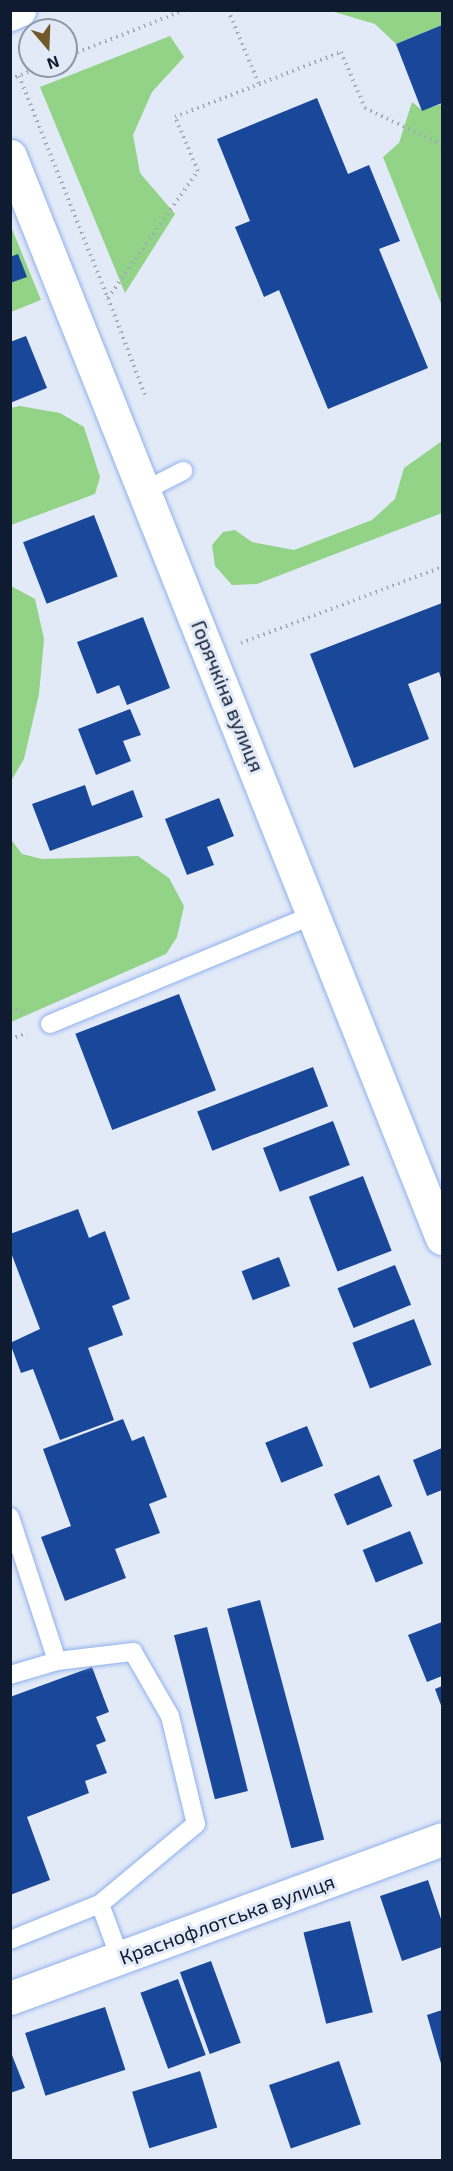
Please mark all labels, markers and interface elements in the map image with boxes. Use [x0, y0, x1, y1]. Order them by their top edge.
north arrow [18, 18, 78, 78]
text: N [45, 53, 62, 74]
street label: Горячкіна вулиця [187, 617, 269, 775]
street label: Краснофлотська вулиця [116, 1869, 338, 1969]

